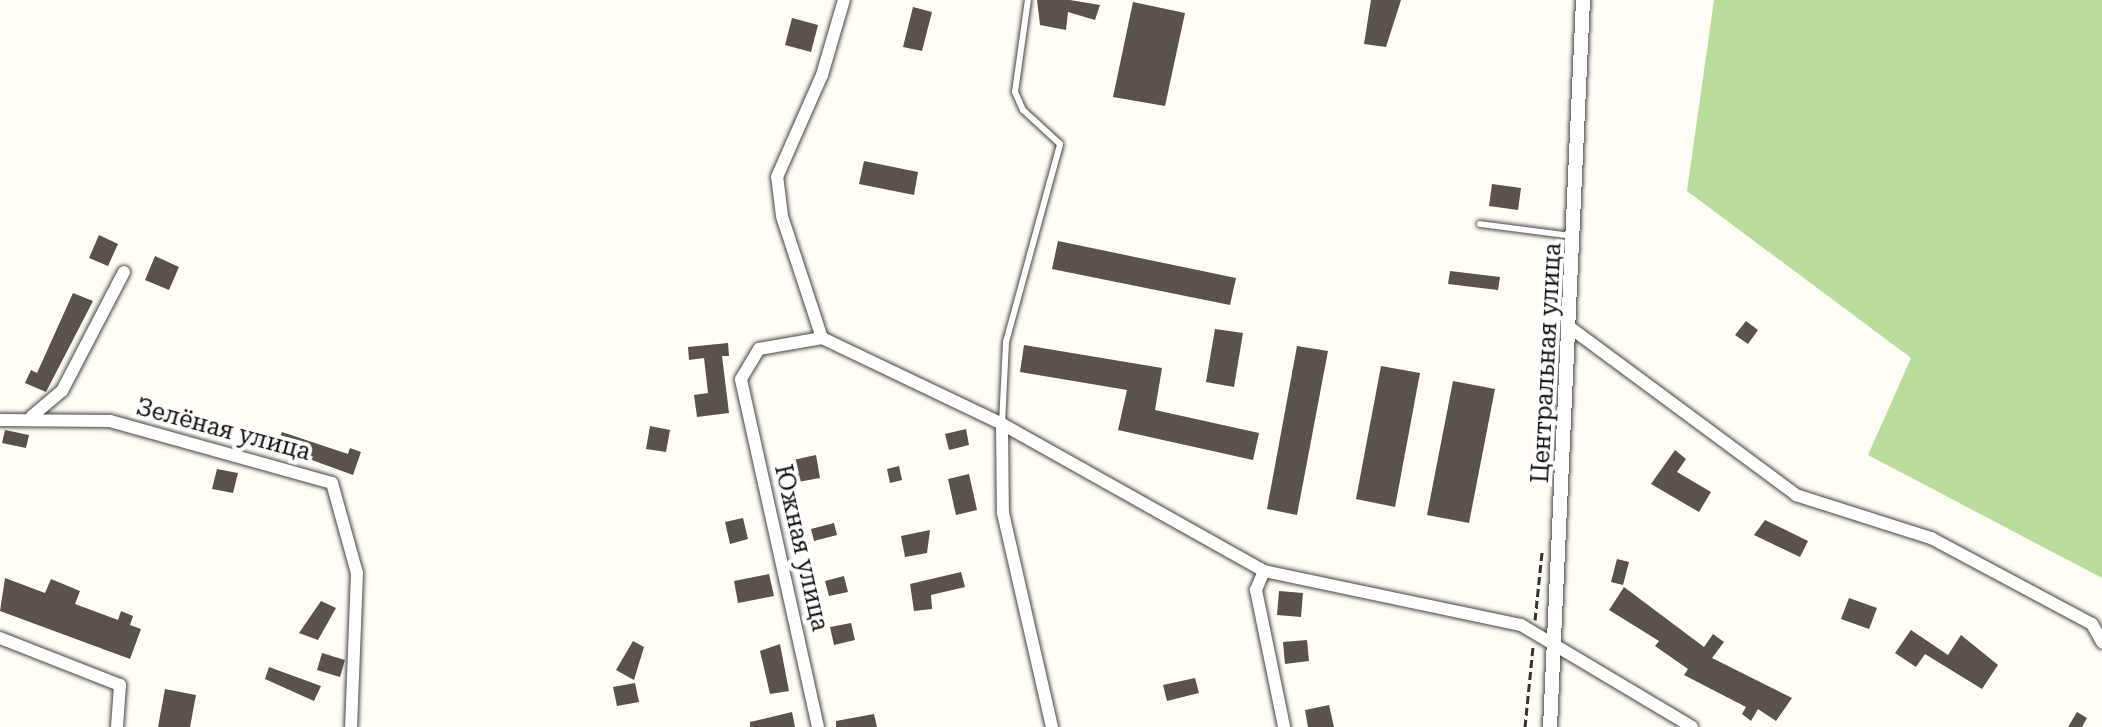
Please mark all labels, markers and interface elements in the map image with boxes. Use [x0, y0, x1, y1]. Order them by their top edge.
street label: Центральная улица [1526, 242, 1568, 484]
street label: Зелёная улица [133, 393, 313, 467]
street label: Южная улица [768, 462, 834, 634]

